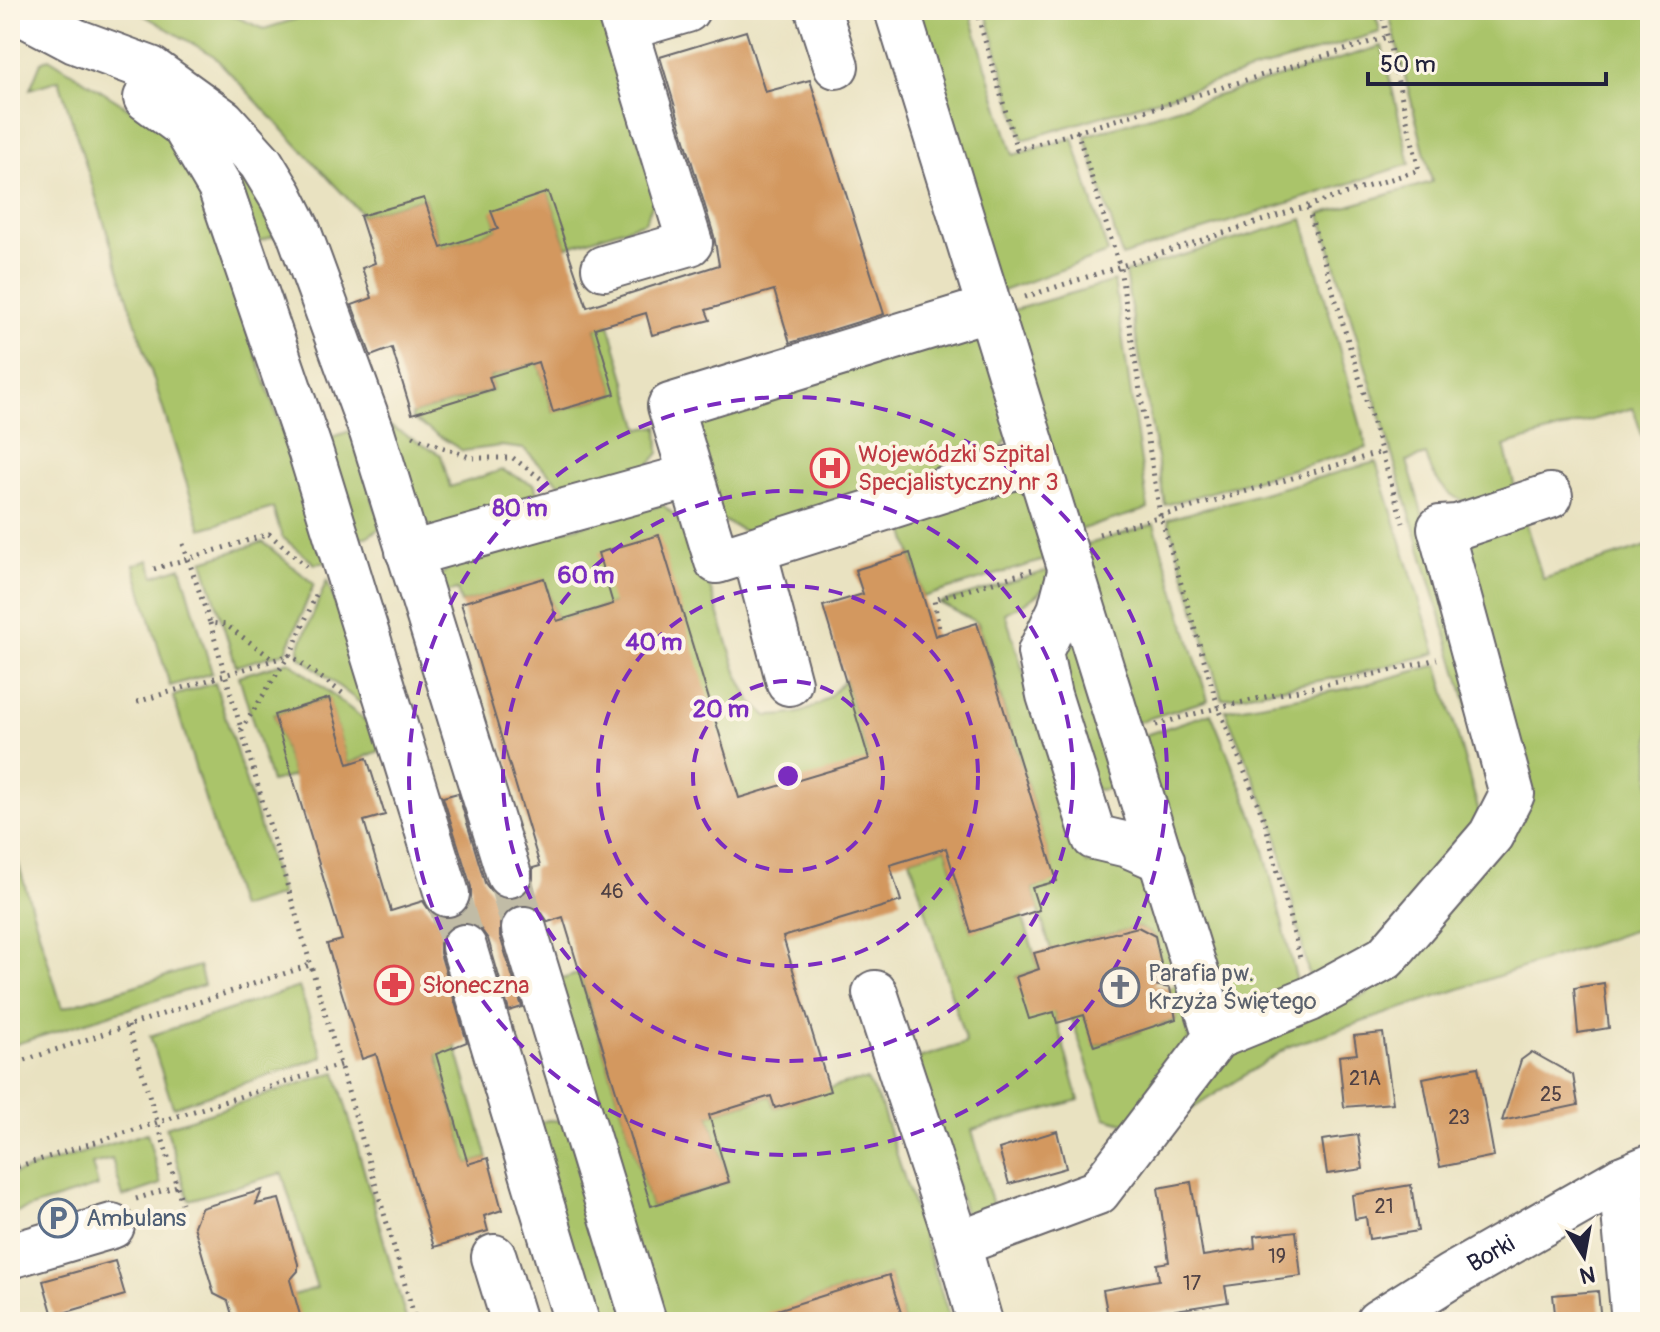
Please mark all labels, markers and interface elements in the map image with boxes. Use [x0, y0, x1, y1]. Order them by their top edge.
scale bar [1368, 36, 1606, 86]
text: 50 m [1380, 50, 1436, 79]
place label: Wojewódzki Szpital Specjalistyczny nr 3 [858, 440, 1059, 497]
hospital icon: Wojewódzki Szpital Specjalistyczny nr 3 [809, 447, 851, 489]
text: 80 m [492, 494, 548, 523]
text: 60 m [558, 561, 614, 590]
text: 40 m [626, 628, 682, 657]
text: 20 m [693, 695, 749, 724]
centre of rings [774, 762, 802, 790]
house number: 46 [600, 879, 624, 904]
place label: Parafia pw. Krzyża Świętego [1148, 959, 1317, 1016]
pharmacy icon: Słoneczna [373, 964, 415, 1006]
church icon: Parafia pw. Krzyża Świętego [1099, 966, 1141, 1008]
place label: Słoneczna [422, 971, 529, 1000]
house number: 21A [1349, 1066, 1381, 1091]
house number: 25 [1540, 1082, 1562, 1107]
house number: 23 [1448, 1105, 1470, 1130]
house number: 21 [1375, 1194, 1394, 1219]
parking icon: Ambulans [37, 1197, 79, 1239]
place label: Ambulans [86, 1204, 187, 1233]
north arrow [1544, 1216, 1624, 1296]
street label: Borki [1462, 1229, 1520, 1279]
house number: 19 [1268, 1244, 1286, 1269]
text: N [1578, 1259, 1598, 1290]
house number: 17 [1183, 1271, 1202, 1296]

